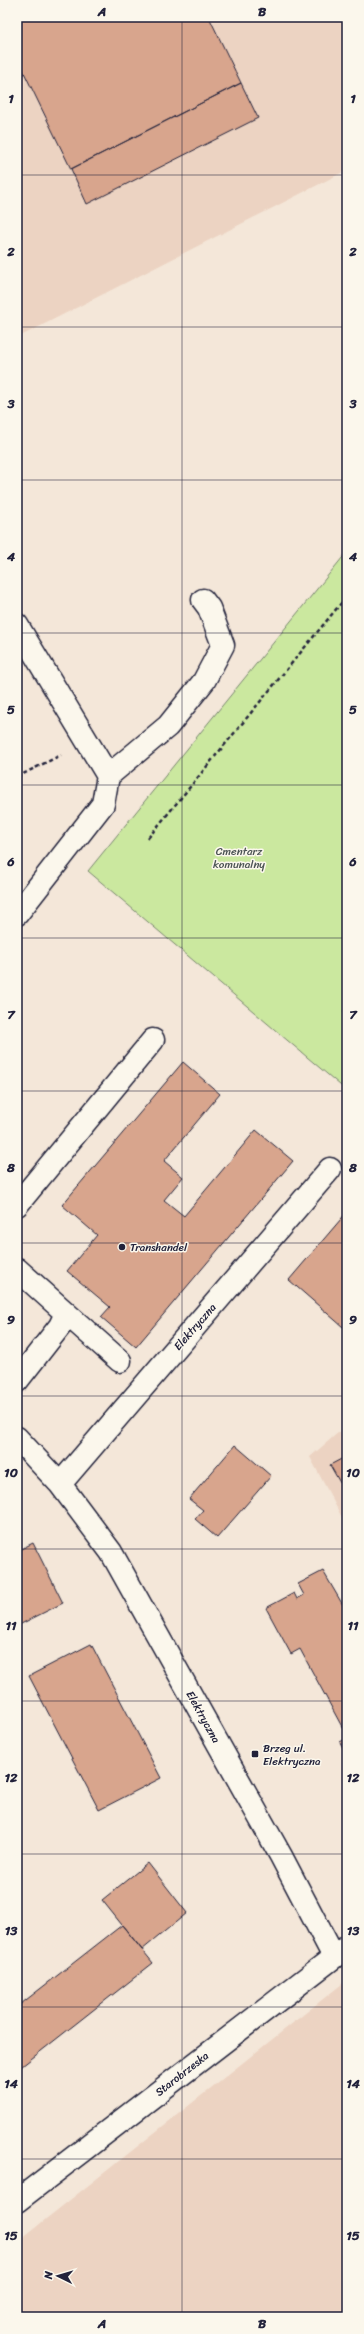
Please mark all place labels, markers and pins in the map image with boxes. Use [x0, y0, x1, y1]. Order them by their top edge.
place label: Transhandel [130, 1238, 188, 1257]
marker: Transhandel [117, 1242, 127, 1252]
place label: Brzeg ul. Elektryczna [263, 1739, 321, 1771]
marker: Brzeg ul. Elektryczna [250, 1749, 260, 1759]

